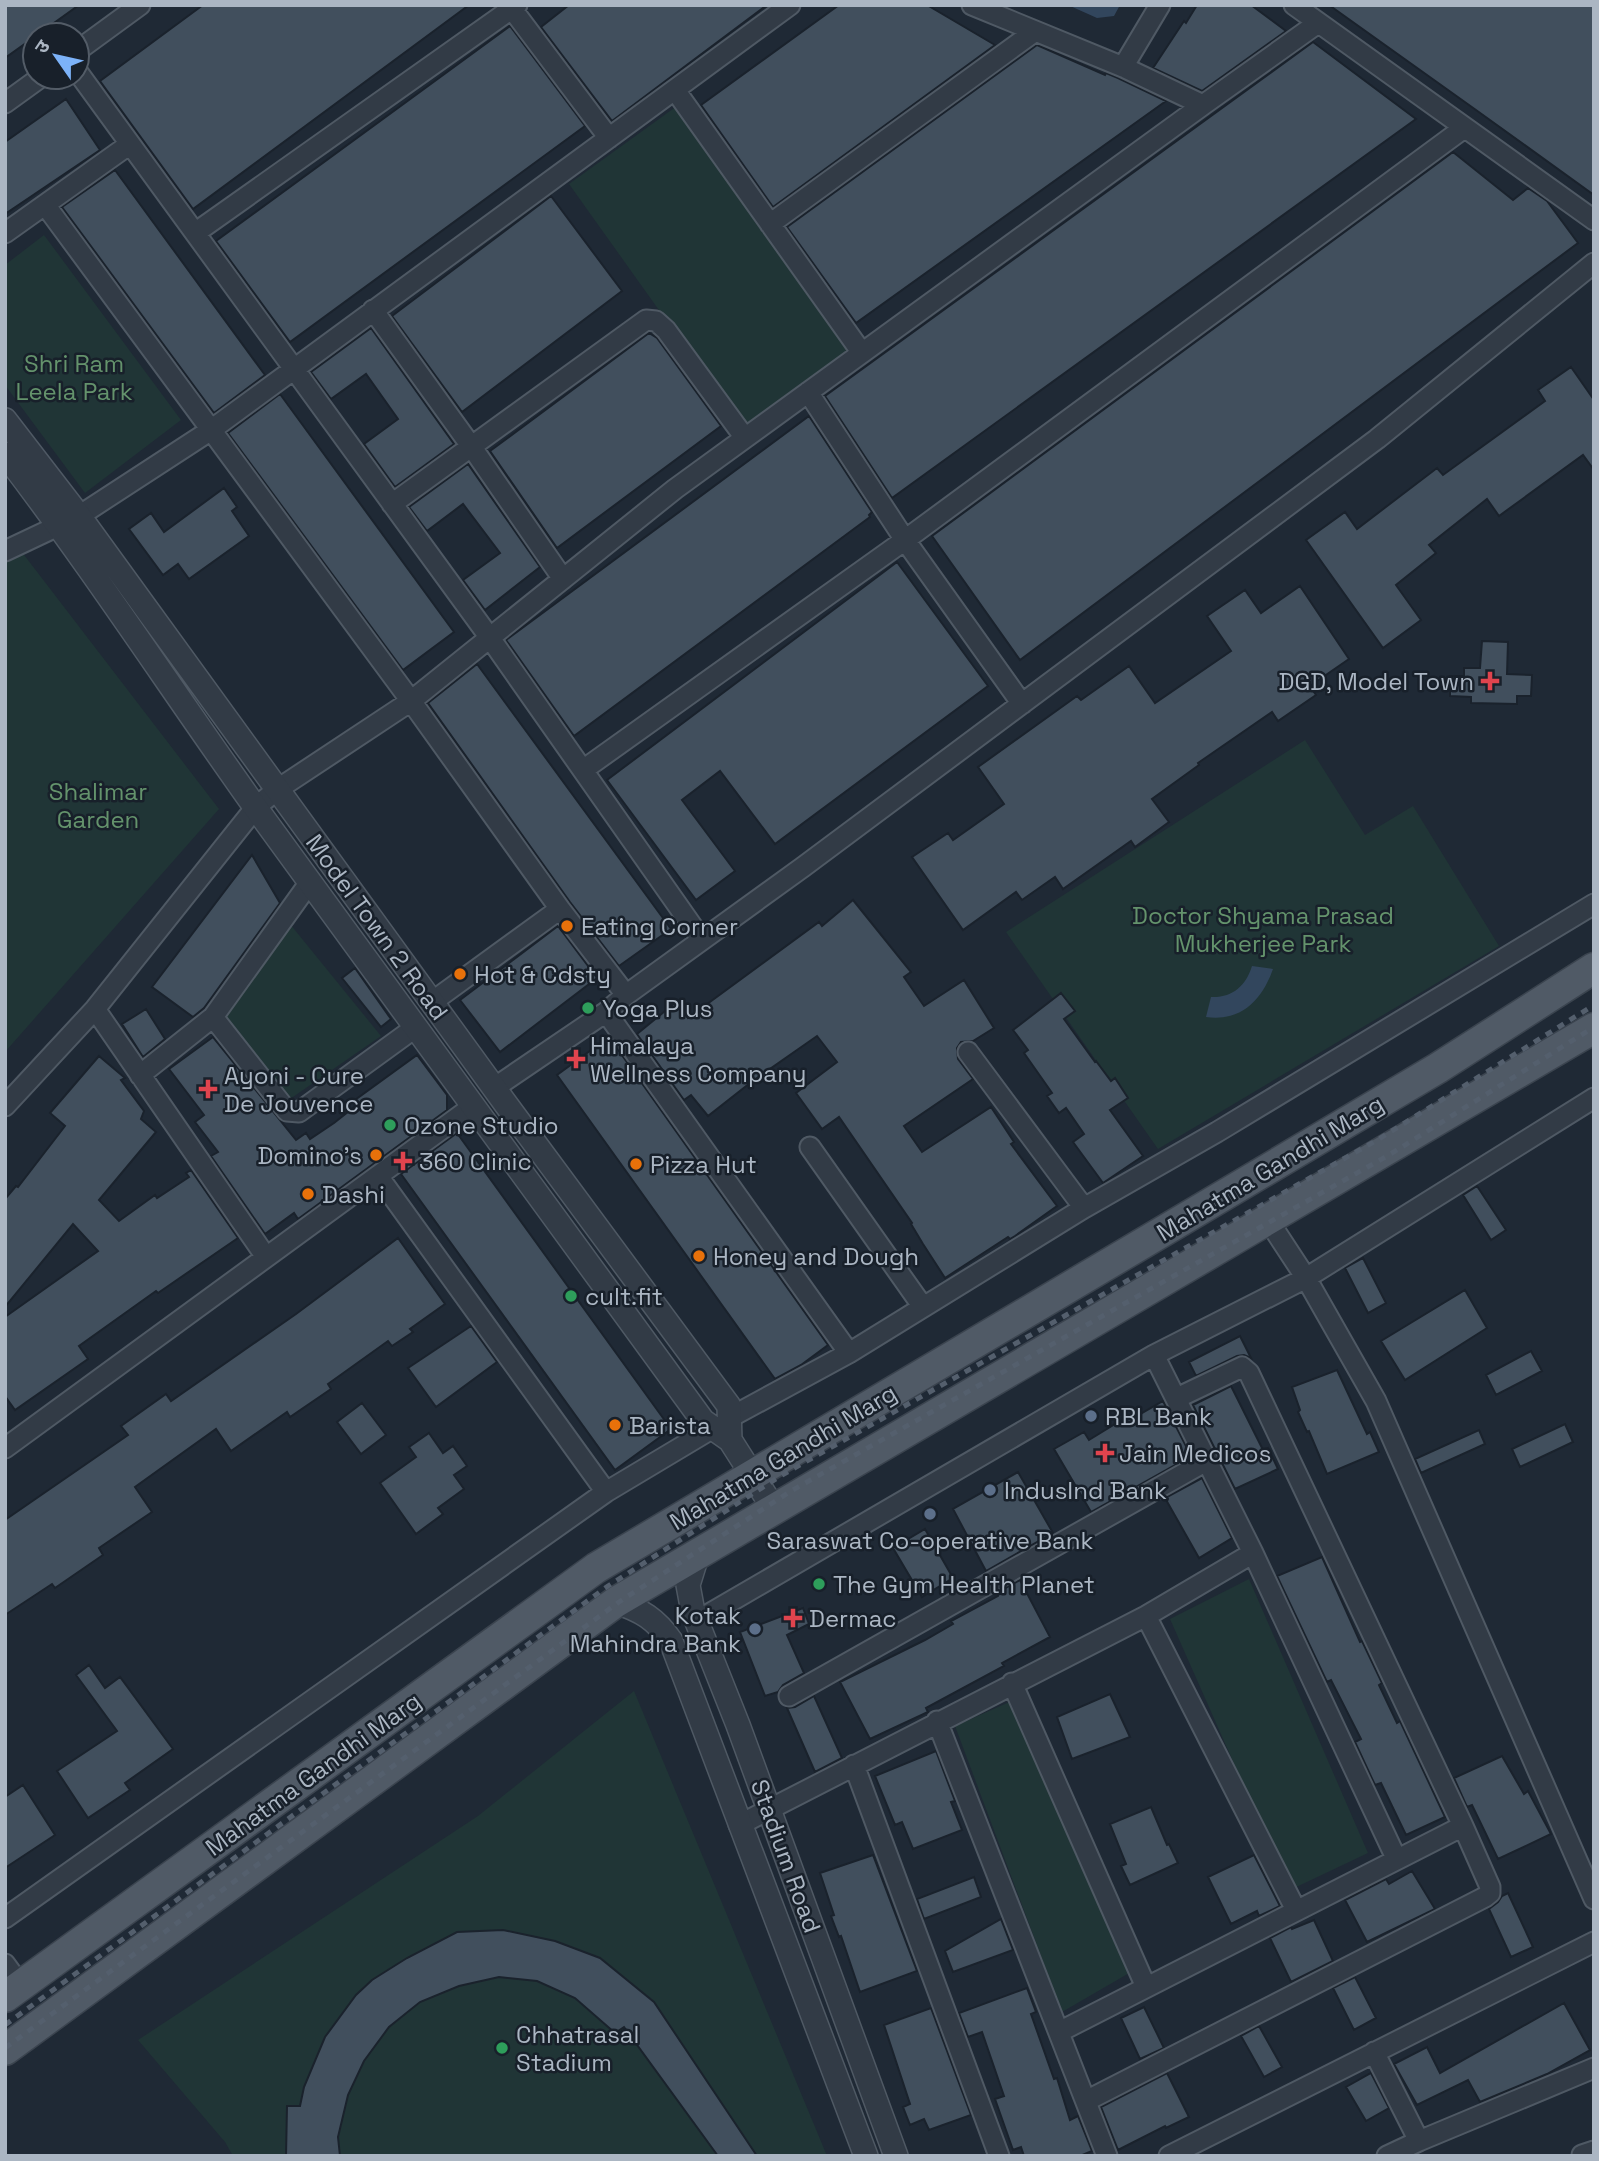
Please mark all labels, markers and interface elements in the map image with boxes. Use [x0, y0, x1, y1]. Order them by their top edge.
north arrow [21, 21, 91, 91]
text: उ [29, 34, 56, 58]
park label: Shri Ram Leela Park [15, 348, 133, 407]
place label: DGD, Model Town [1279, 666, 1474, 697]
marker: DGD, Model Town [1480, 671, 1500, 691]
park label: Shalimar Garden [49, 776, 147, 835]
street label: Model Town 2 Road [299, 828, 455, 1026]
park label: Doctor Shyama Prasad Mukherjee Park [1132, 900, 1394, 959]
place label: Eating Corner [581, 911, 738, 942]
marker: Eating Corner [559, 918, 575, 934]
place label: Hot & Cdsty [474, 959, 611, 990]
marker: Hot & Cdsty [452, 966, 468, 982]
place label: Yoga Plus [602, 993, 712, 1024]
marker: Yoga Plus [580, 1000, 596, 1016]
place label: Himalaya Wellness Company [590, 1030, 806, 1089]
marker: Himalaya Wellness Company [568, 1051, 584, 1067]
place label: Ayoni - Cure De Jouvence [224, 1060, 373, 1119]
marker: Ayoni - Cure De Jouvence [198, 1079, 218, 1099]
street label: Mahatma Gandhi Marg [1151, 1088, 1389, 1248]
place label: Ozone Studio [404, 1110, 559, 1141]
marker: Ozone Studio [382, 1117, 398, 1133]
place label: Domino's [257, 1140, 362, 1171]
place label: 360 Clinic [419, 1146, 532, 1177]
marker: Domino's [368, 1147, 384, 1163]
place label: Pizza Hut [650, 1149, 757, 1180]
marker: 360 Clinic [393, 1151, 413, 1171]
marker: Pizza Hut [628, 1156, 644, 1172]
place label: Dashi [322, 1179, 385, 1210]
marker: Dashi [300, 1186, 316, 1202]
place label: Honey and Dough [713, 1241, 919, 1272]
marker: Honey and Dough [691, 1248, 707, 1264]
place label: cult.fit [585, 1281, 663, 1312]
marker: cult.fit [563, 1288, 579, 1304]
street label: Mahatma Gandhi Marg [664, 1377, 902, 1537]
place label: RBL Bank [1105, 1401, 1212, 1432]
marker: RBL Bank [1083, 1408, 1099, 1424]
place label: Barista [629, 1410, 711, 1441]
marker: Barista [607, 1417, 623, 1433]
place label: Jain Medicos [1119, 1438, 1271, 1469]
marker: Jain Medicos [1097, 1445, 1113, 1461]
place label: IndusInd Bank [1004, 1475, 1167, 1506]
marker: IndusInd Bank [982, 1482, 998, 1498]
marker: Saraswat Co-operative Bank [922, 1506, 938, 1522]
place label: Saraswat Co-operative Bank [767, 1525, 1094, 1556]
place label: The Gym Health Planet [833, 1569, 1095, 1600]
marker: The Gym Health Planet [811, 1576, 827, 1592]
place label: Kotak Mahindra Bank [570, 1600, 741, 1659]
place label: Dermac [809, 1603, 897, 1634]
marker: Dermac [783, 1608, 803, 1628]
marker: Kotak Mahindra Bank [747, 1621, 763, 1637]
street label: Mahatma Gandhi Marg [199, 1685, 427, 1863]
street label: Stadium Road [744, 1775, 828, 1937]
place label: Chhatrasal Stadium [516, 2019, 640, 2078]
marker: Chhatrasal Stadium [494, 2040, 510, 2056]

